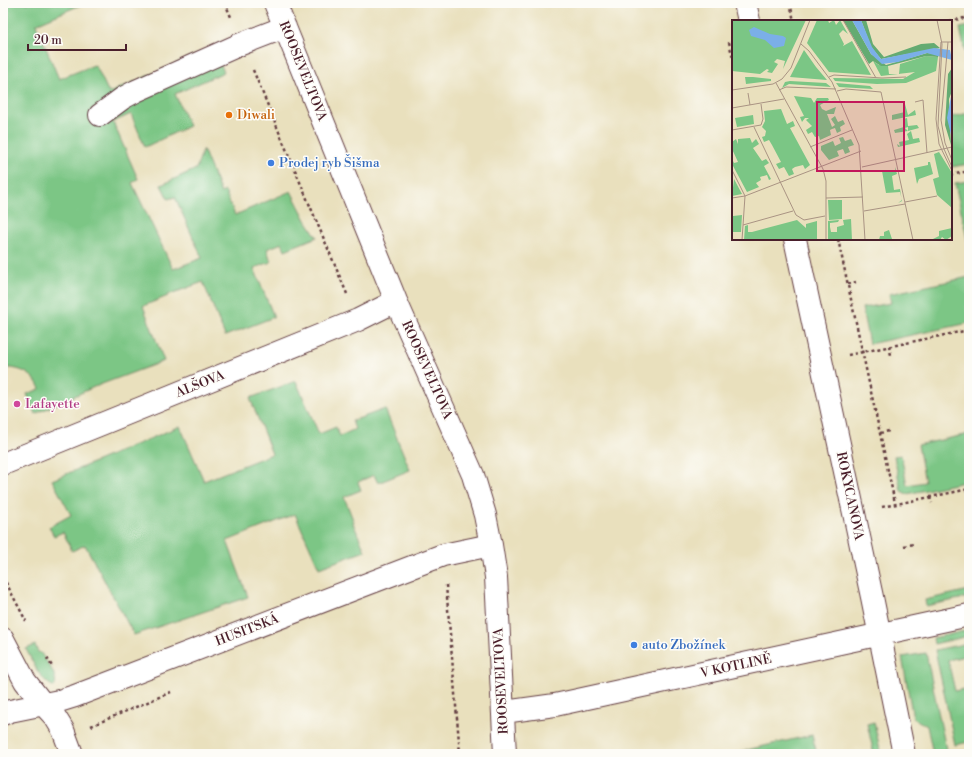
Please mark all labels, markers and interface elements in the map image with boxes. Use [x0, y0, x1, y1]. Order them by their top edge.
street label: ROOSEVELTOVA [276, 19, 331, 124]
inset map [732, 20, 952, 240]
scale bar [28, 26, 126, 52]
text: 20 m [34, 33, 62, 48]
place label: Diwali [237, 107, 275, 123]
marker: Diwali [224, 110, 234, 120]
place label: Prodej ryb Šišma [279, 154, 380, 171]
marker: Prodej ryb Šišma [266, 158, 276, 168]
street label: ROOSEVELTOVA [398, 318, 456, 423]
street label: ALŠOVA [172, 366, 228, 401]
place label: Lafayette [25, 396, 80, 412]
marker: Lafayette [12, 399, 22, 409]
street label: ROKYCANOVA [833, 450, 867, 543]
street label: HUSITSKÁ [213, 609, 282, 649]
street label: ROOSEVELTOVA [490, 626, 512, 735]
place label: auto Zbožínek [642, 637, 726, 653]
marker: auto Zbožínek [629, 640, 639, 650]
street label: V KOTLINĚ [698, 650, 773, 682]

